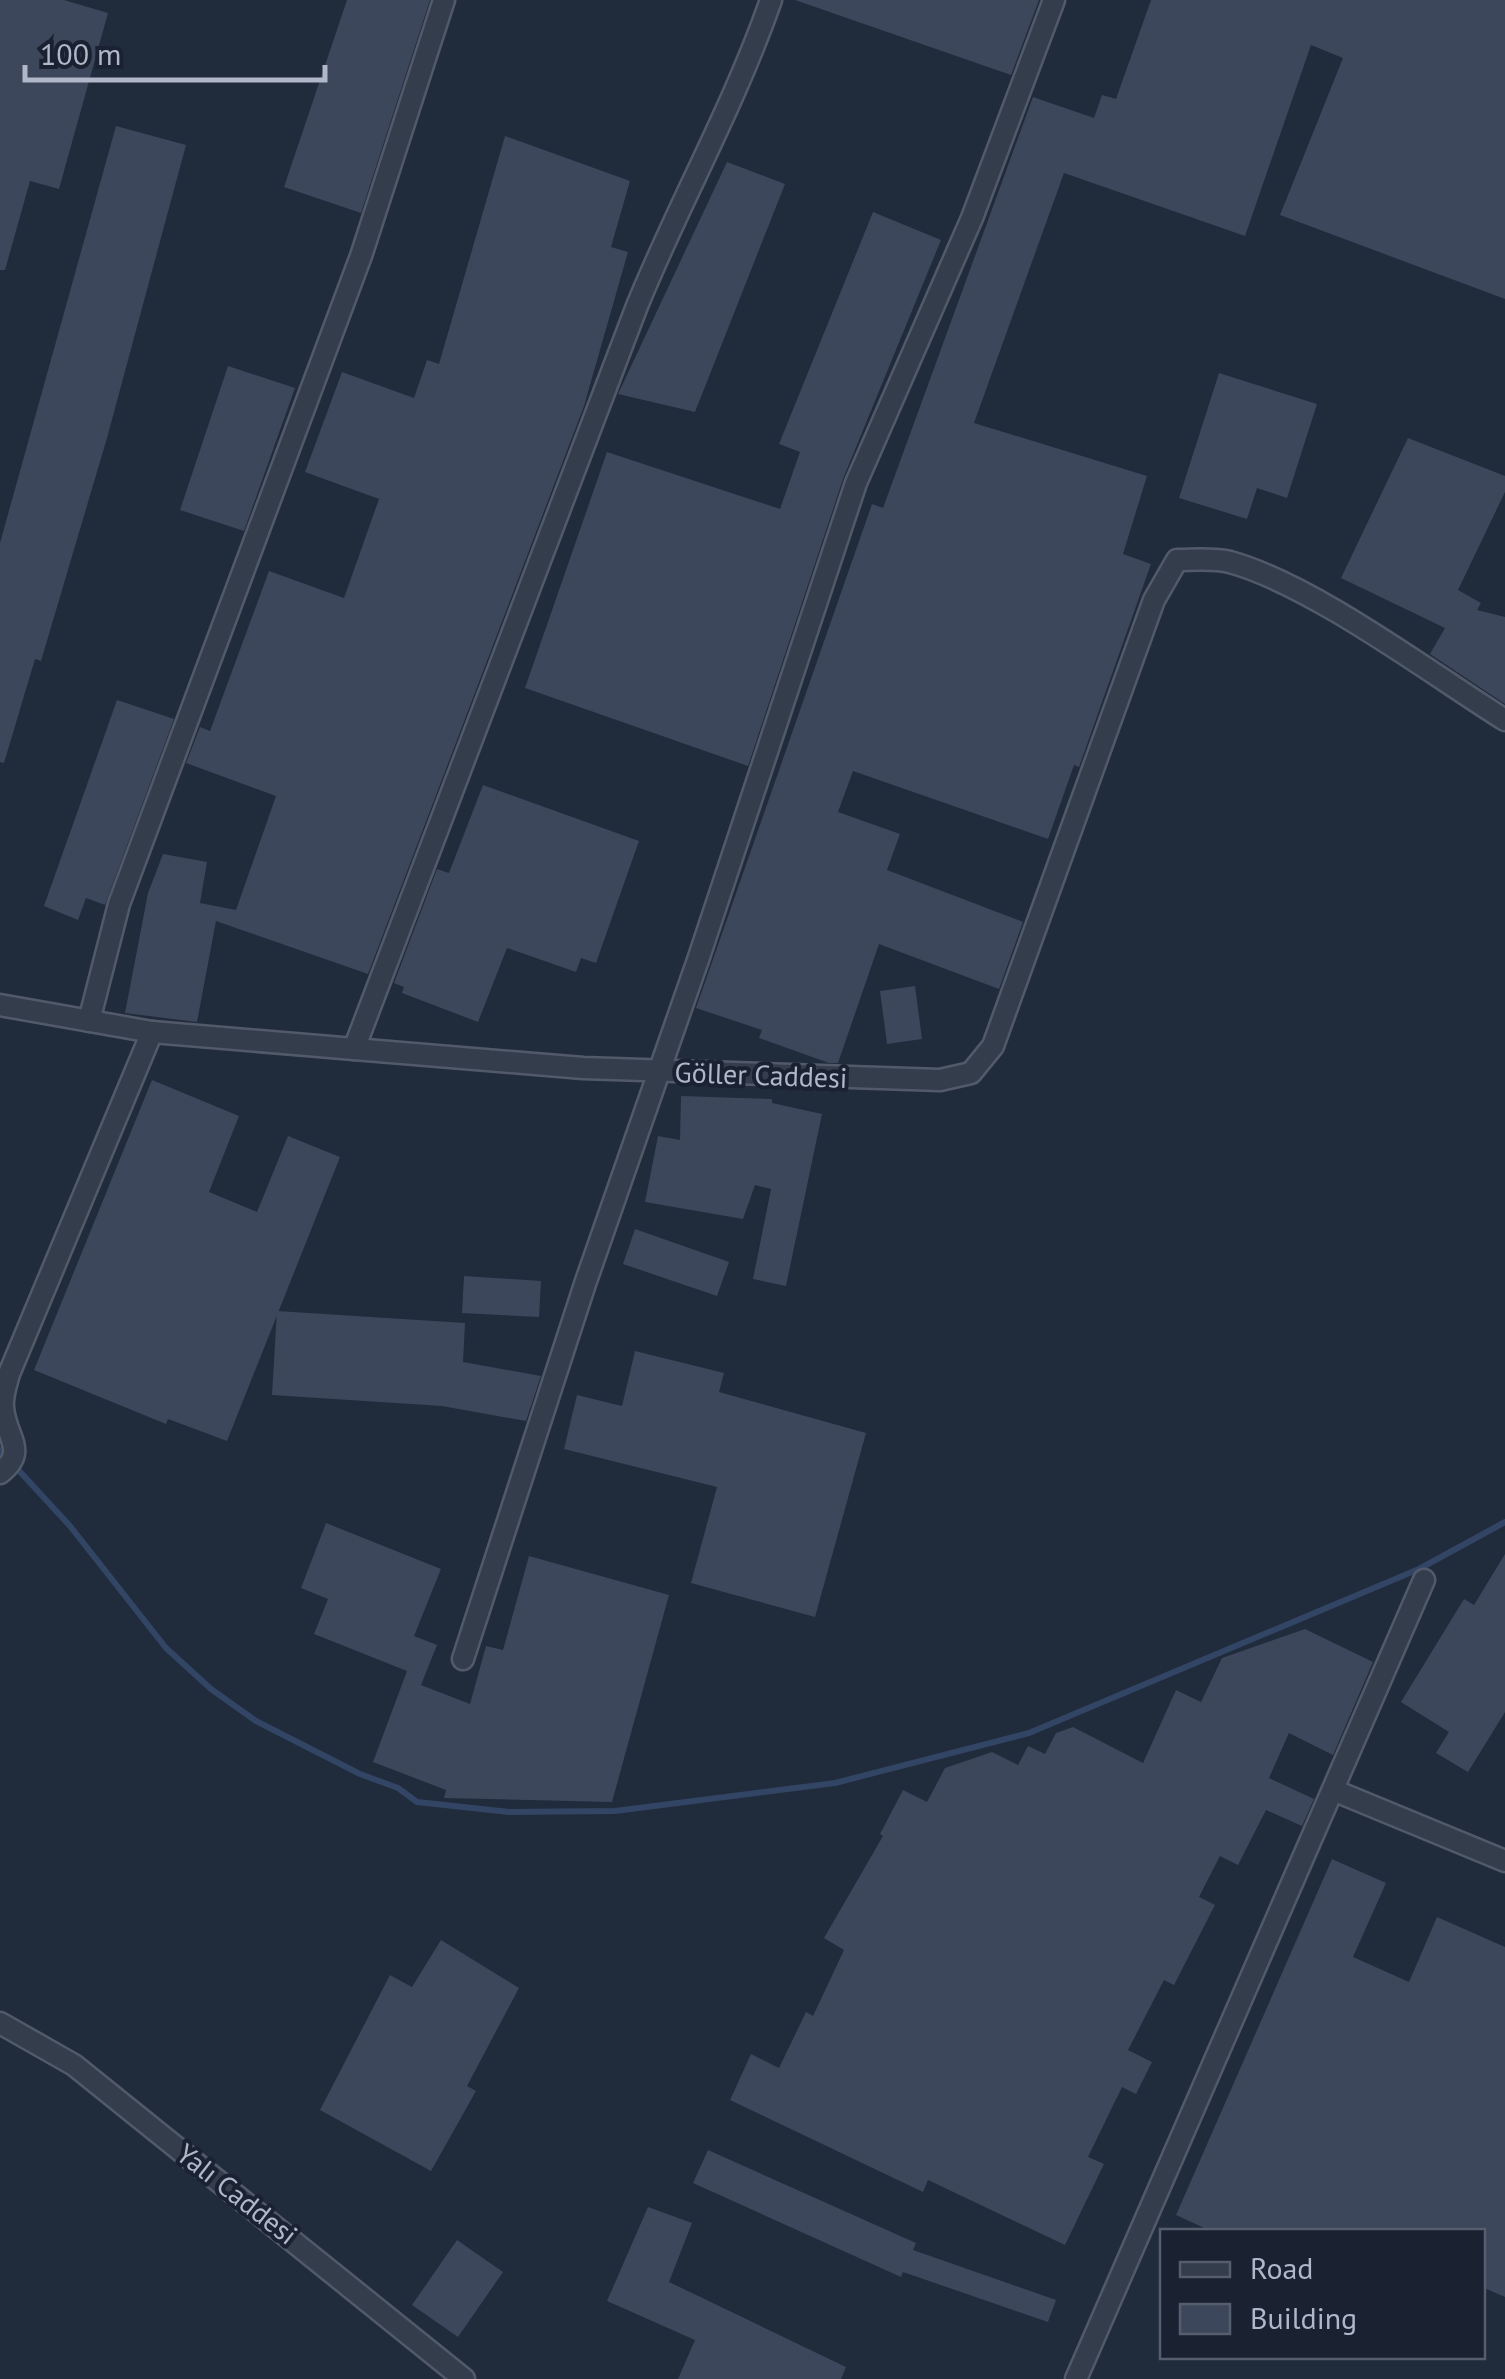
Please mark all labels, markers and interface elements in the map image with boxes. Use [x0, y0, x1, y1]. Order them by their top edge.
scale bar [25, 20, 325, 82]
text: 100 m [40, 34, 121, 73]
street label: Göller Caddesi [674, 1053, 848, 1096]
street label: Yalı Caddesi [169, 2135, 305, 2252]
legend [1160, 2229, 1485, 2359]
text: Road [1250, 2248, 1314, 2287]
text: Building [1250, 2298, 1357, 2337]

